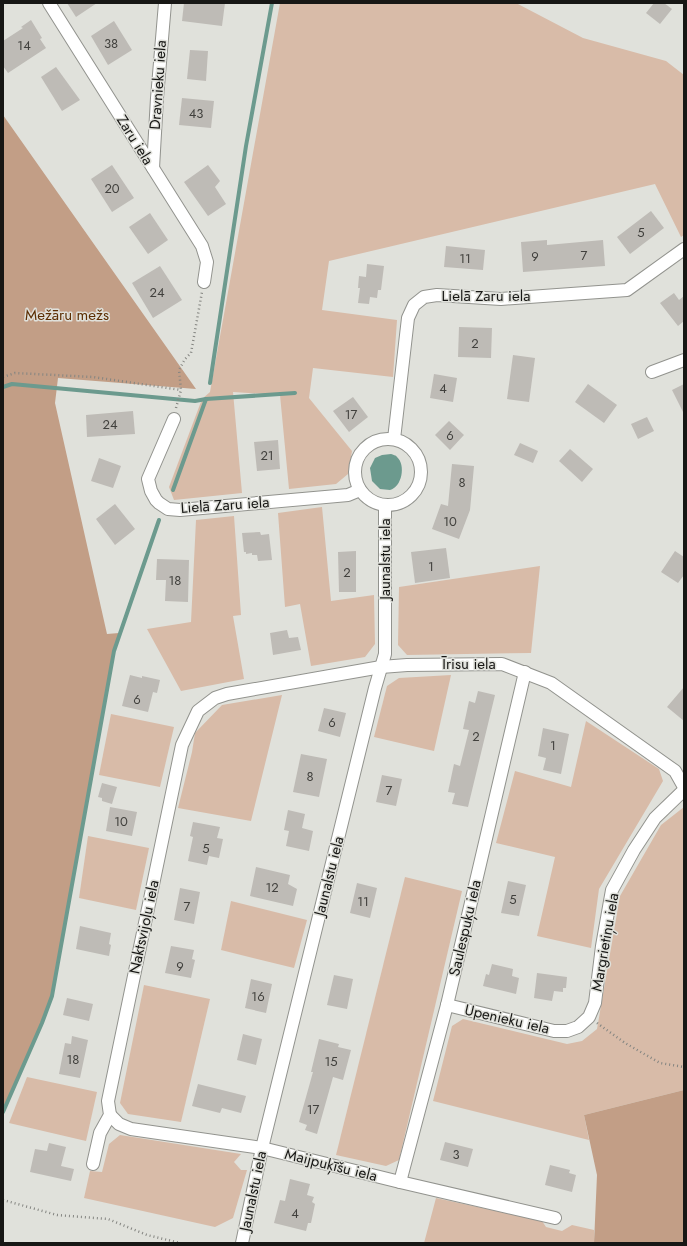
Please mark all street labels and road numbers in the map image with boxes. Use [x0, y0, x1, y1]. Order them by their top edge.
street label: Dravnieku iela [144, 39, 172, 131]
street label: Zaru iela [111, 111, 159, 169]
street label: Lielā Zaru iela [442, 285, 530, 307]
street label: Lielā Zaru iela [180, 491, 270, 519]
street label: Jaunalstu iela [374, 518, 396, 602]
street label: Īrisu iela [441, 653, 496, 675]
street label: Jaunalstu iela [308, 834, 350, 920]
street label: Naktsvijoļu iela [123, 878, 165, 976]
street label: Saulespuķu iela [443, 878, 487, 978]
street label: Margrietiņu iela [586, 891, 624, 993]
street label: Upenieku iela [462, 999, 552, 1039]
street label: Maijpuķīšu iela [282, 1143, 380, 1187]
street label: Jaunalstu iela [233, 1149, 272, 1235]

